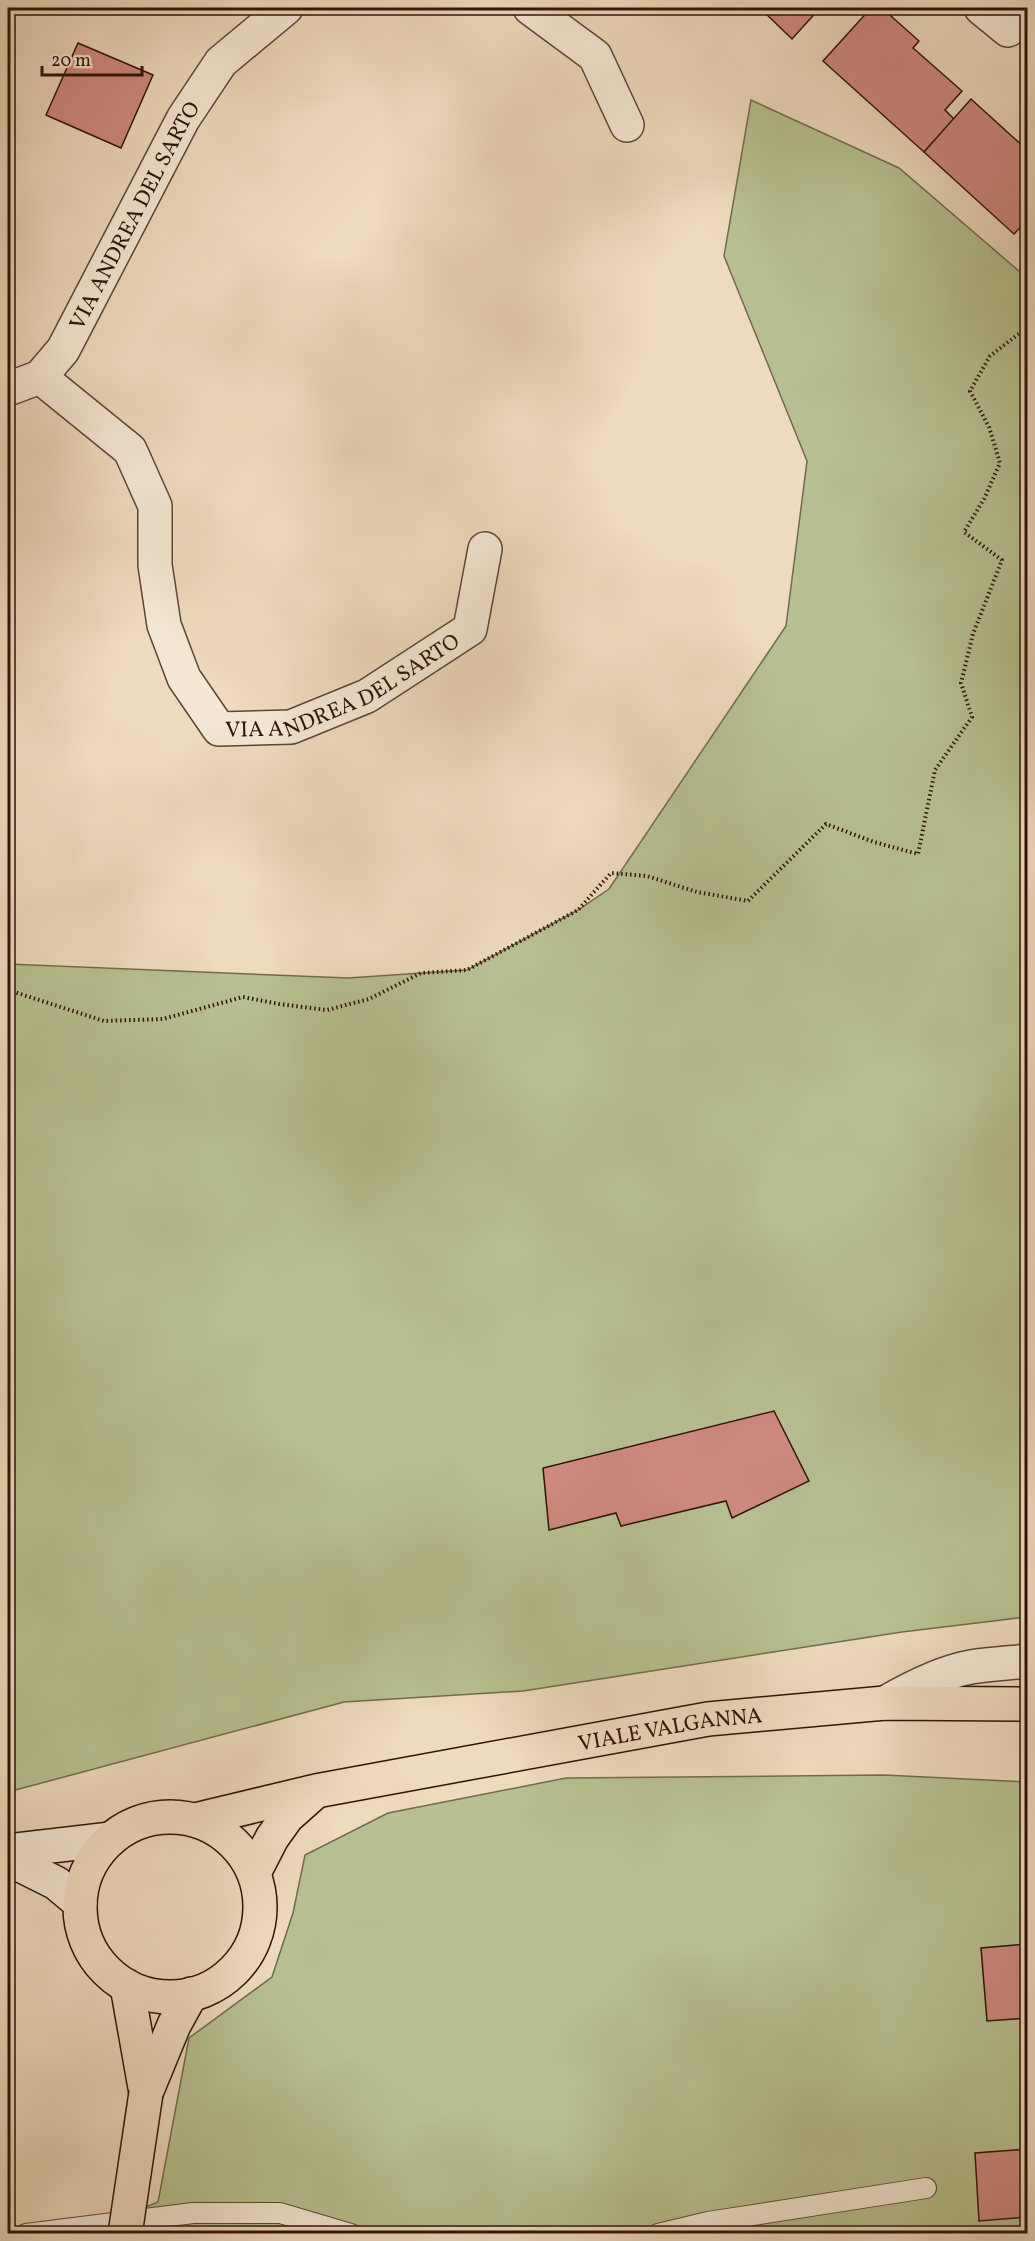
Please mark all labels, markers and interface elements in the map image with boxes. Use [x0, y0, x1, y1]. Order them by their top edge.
scale bar [42, 39, 142, 77]
text: 20 m [51, 49, 91, 74]
street label: VIA ANDREA DEL SARTO [63, 96, 209, 336]
street label: VIA ANDREA DEL SARTO [225, 627, 466, 747]
street label: VIALE VALGANNA [576, 1701, 764, 1761]

